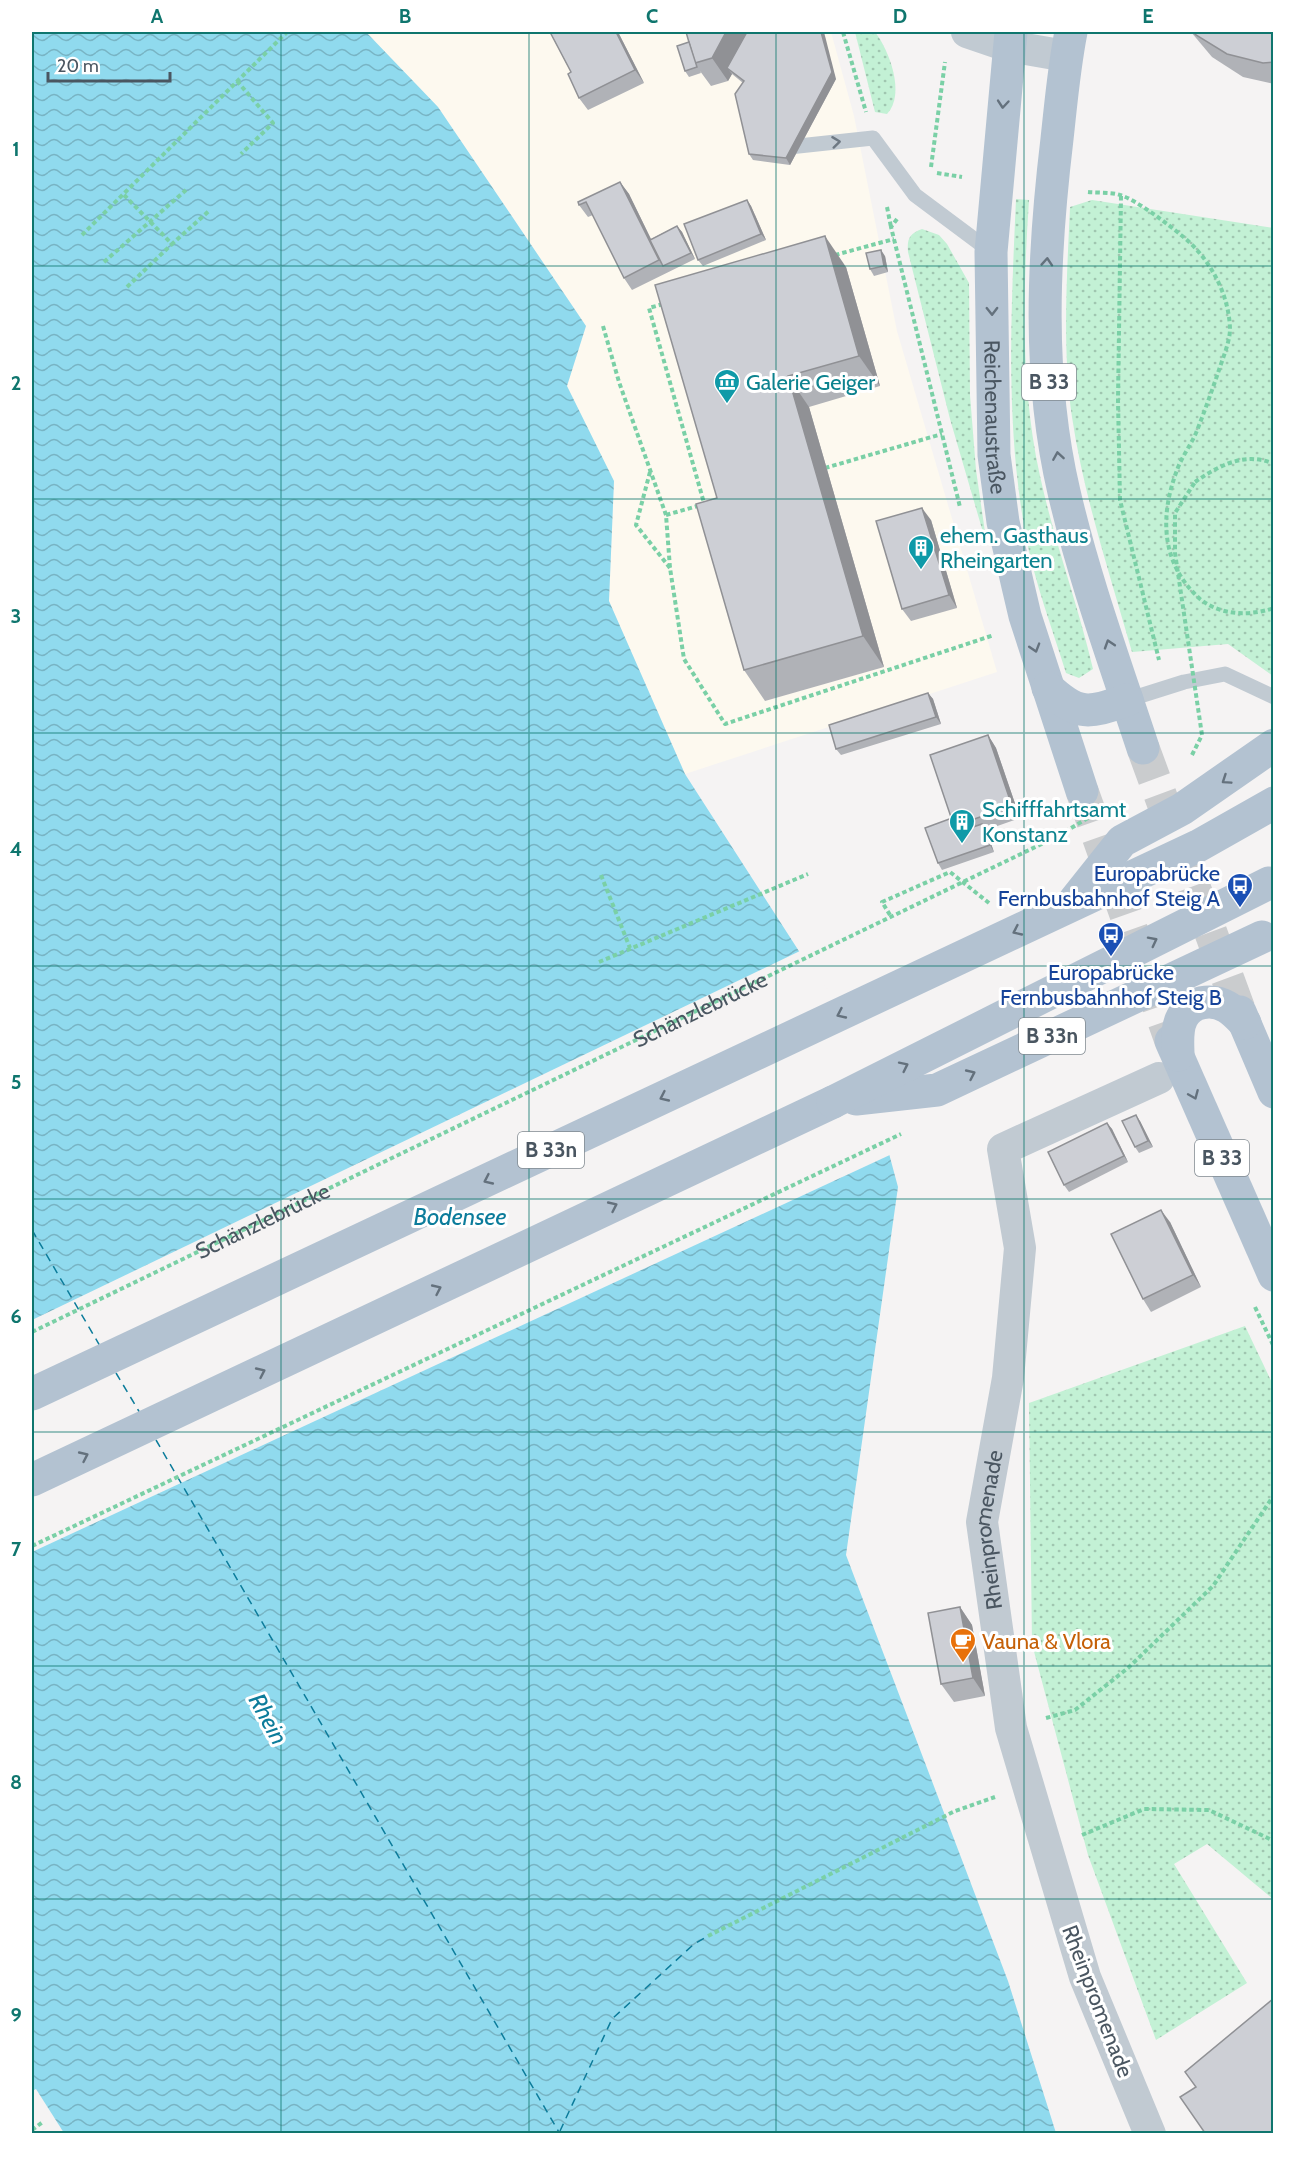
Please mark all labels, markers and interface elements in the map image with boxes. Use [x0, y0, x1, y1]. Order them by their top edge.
text: A [151, 4, 164, 28]
text: B [399, 4, 411, 28]
text: C [646, 4, 658, 28]
text: D [893, 4, 907, 28]
text: E [1142, 4, 1154, 28]
scale bar [48, 45, 170, 83]
text: 20 m [57, 55, 99, 77]
one-way arrow [997, 100, 1010, 109]
one-way arrow [831, 136, 840, 149]
text: 1 [12, 137, 20, 161]
one-way arrow [1040, 257, 1053, 266]
one-way arrow [985, 306, 998, 315]
street label: Reichenaustraße [978, 340, 1012, 496]
road number: B 33 [1022, 364, 1076, 400]
museum icon: Galerie Geiger [712, 367, 742, 405]
place label: Galerie Geiger [746, 369, 875, 396]
text: 2 [11, 371, 21, 395]
one-way arrow [1052, 451, 1065, 461]
place label: ehem. Gasthaus Rheingarten [940, 522, 1088, 574]
building icon: ehem. Gasthaus Rheingarten [906, 533, 936, 571]
text: 3 [11, 604, 21, 628]
one-way arrow [1104, 639, 1117, 650]
one-way arrow [1028, 642, 1040, 652]
one-way arrow [1222, 772, 1233, 783]
place label: Schifffahrtsamt Konstanz [982, 796, 1127, 848]
building icon: Schifffahrtsamt Konstanz [947, 807, 977, 845]
text: 4 [10, 837, 22, 861]
place label: Europabrücke Fernbusbahnhof Steig A [998, 860, 1220, 912]
bus stop icon: Europabrücke Fernbusbahnhof Steig A [1225, 871, 1255, 909]
bus stop icon: Europabrücke Fernbusbahnhof Steig B [1096, 920, 1126, 958]
one-way arrow [1013, 923, 1024, 935]
one-way arrow [1147, 937, 1158, 948]
place label: Europabrücke Fernbusbahnhof Steig B [1000, 959, 1222, 1011]
street label: Schänzlebrücke [629, 966, 772, 1053]
one-way arrow [836, 1006, 847, 1018]
road number: B 33n [1019, 1018, 1085, 1054]
one-way arrow [898, 1062, 909, 1074]
one-way arrow [965, 1069, 976, 1081]
text: 5 [11, 1070, 21, 1094]
one-way arrow [660, 1089, 671, 1101]
one-way arrow [1187, 1089, 1199, 1100]
road number: B 33n [518, 1132, 584, 1168]
road number: B 33 [1195, 1140, 1249, 1176]
one-way arrow [483, 1172, 494, 1184]
street label: Schänzlebrücke [191, 1177, 334, 1265]
one-way arrow [607, 1201, 618, 1213]
water label: Bodensee [413, 1202, 507, 1231]
one-way arrow [431, 1284, 442, 1296]
text: 6 [10, 1304, 22, 1328]
one-way arrow [254, 1368, 265, 1380]
street label: Rheinpromenade [968, 1448, 1009, 1611]
one-way arrow [78, 1451, 89, 1463]
text: 7 [11, 1537, 22, 1561]
cafe icon: Vauna & Vlora [948, 1626, 978, 1664]
place label: Vauna & Vlora [982, 1628, 1111, 1655]
water label: Rhein [243, 1688, 294, 1749]
text: 8 [10, 1770, 22, 1794]
street label: Rheinpromenade [1056, 1921, 1139, 2081]
text: 9 [10, 2003, 22, 2027]

